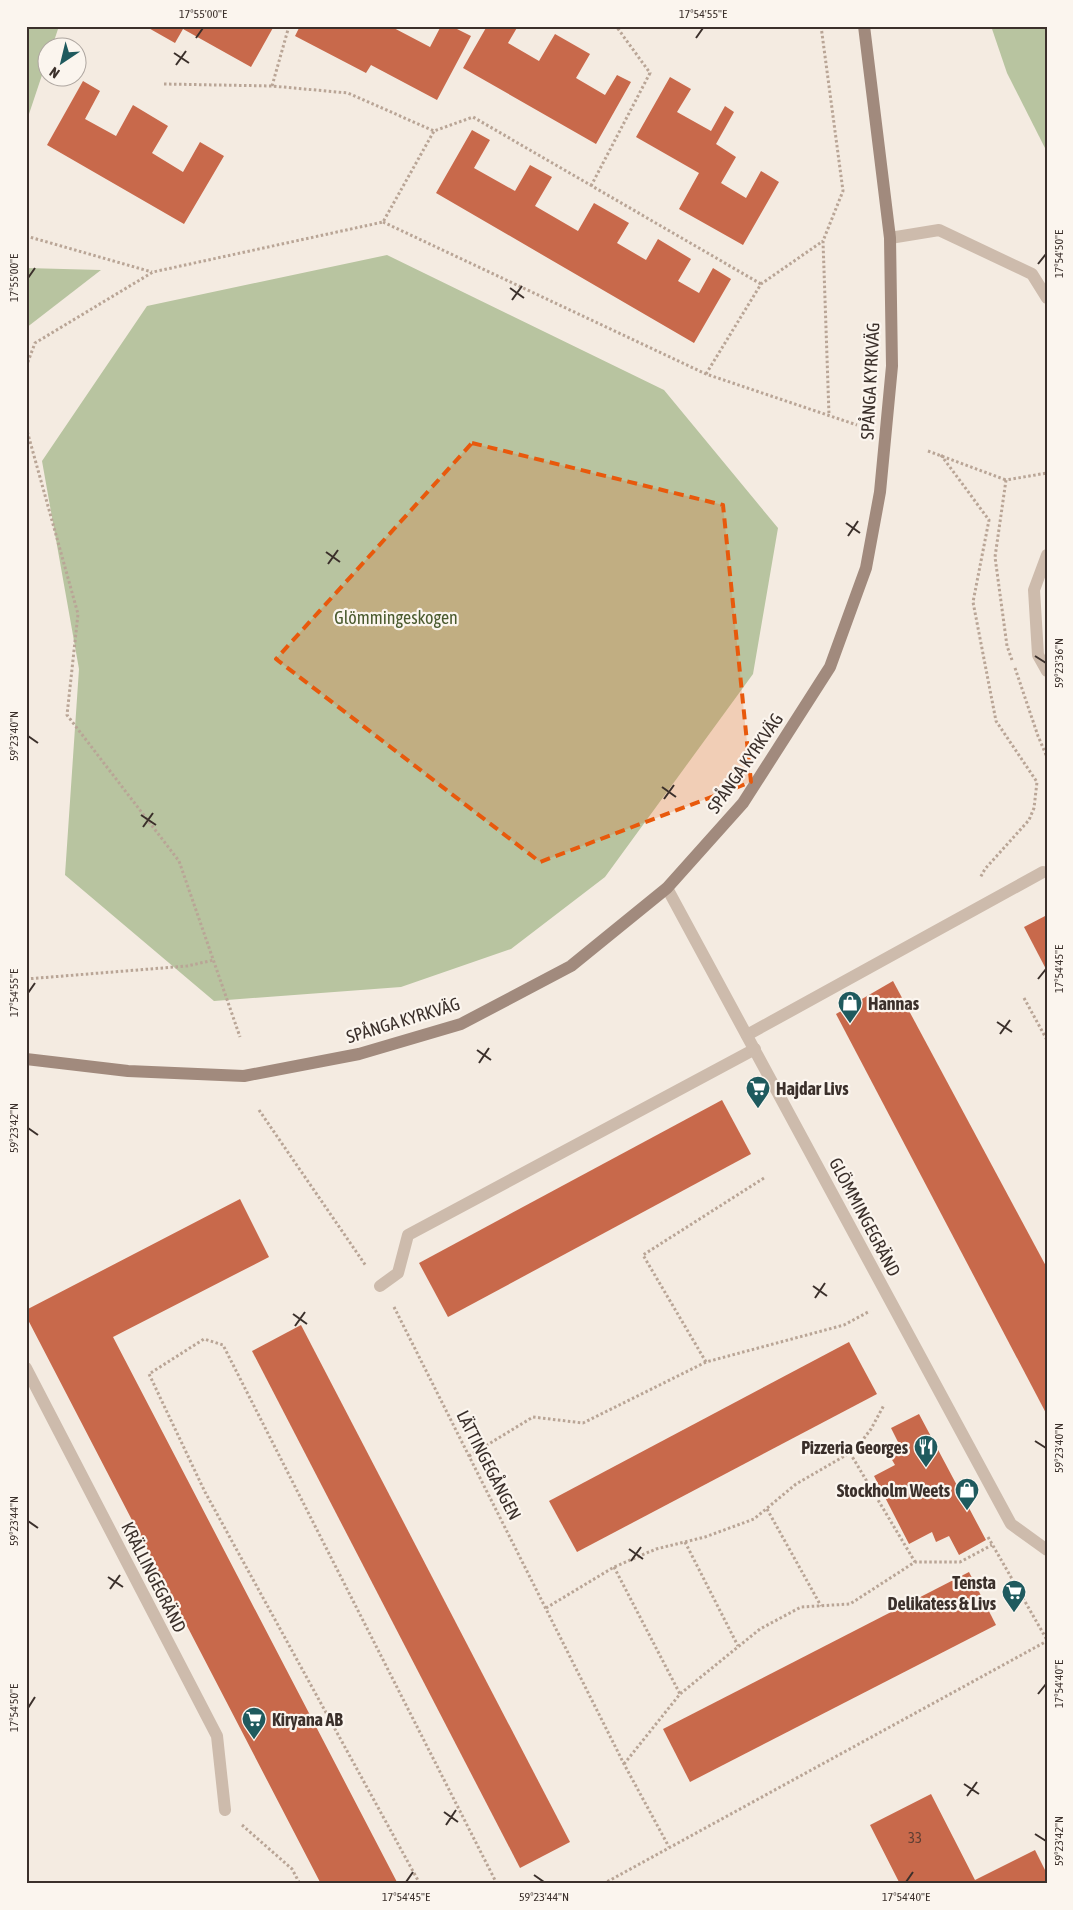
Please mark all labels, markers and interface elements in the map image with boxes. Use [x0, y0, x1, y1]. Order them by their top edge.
text: 17°55'00"E [179, 7, 227, 21]
text: 17°54'55"E [679, 7, 727, 21]
north arrow [38, 38, 88, 88]
text: N [47, 64, 63, 82]
text: 17°54'50"E [1052, 230, 1066, 278]
text: 17°55'00"E [7, 254, 21, 302]
street label: SPÅNGA KYRKVÄG [856, 322, 884, 440]
park label: Glömmingeskogen [334, 607, 458, 628]
text: 59°23'36"N [1052, 638, 1066, 688]
street label: SPÅNGA KYRKVÄG [703, 709, 787, 817]
text: 59°23'40"N [7, 711, 21, 761]
text: 17°54'45"E [1052, 945, 1066, 993]
text: 17°54'55"E [7, 969, 21, 1017]
shop icon: Hannas [837, 990, 863, 1024]
street label: SPÅNGA KYRKVÄG [344, 993, 462, 1047]
place label: Hannas [868, 993, 920, 1014]
supermarket icon: Hajdar Livs [745, 1075, 771, 1109]
place label: Hajdar Livs [776, 1078, 849, 1099]
text: 59°23'42"N [7, 1103, 21, 1153]
street label: GLÖMMINGEGRÄND [825, 1154, 905, 1280]
street label: LÄTTINGEGÅNGEN [452, 1407, 526, 1523]
text: 59°23'40"N [1052, 1423, 1066, 1473]
restaurant icon: Pizzeria Georges [913, 1434, 939, 1468]
place label: Pizzeria Georges [801, 1437, 909, 1458]
shop icon: Stockholm Weets [954, 1477, 980, 1511]
place label: Stockholm Weets [837, 1480, 951, 1501]
text: 59°23'44"N [7, 1496, 21, 1546]
street label: KRÄLLINGEGRÄND [117, 1518, 191, 1636]
place label: Tensta Delikatess & Livs [887, 1572, 997, 1614]
supermarket icon: Tensta Delikatess & Livs [1001, 1579, 1027, 1613]
text: 17°54'40"E [1052, 1660, 1066, 1708]
text: 17°54'50"E [7, 1684, 21, 1732]
supermarket icon: Kiryana AB [241, 1706, 267, 1740]
place label: Kiryana AB [272, 1709, 343, 1730]
text: 59°23'42"N [1052, 1816, 1066, 1866]
house number: 33 [908, 1829, 922, 1846]
text: 17°54'45"E [382, 1890, 430, 1904]
text: 59°23'44"N [519, 1890, 569, 1904]
text: 17°54'40"E [882, 1890, 930, 1904]

